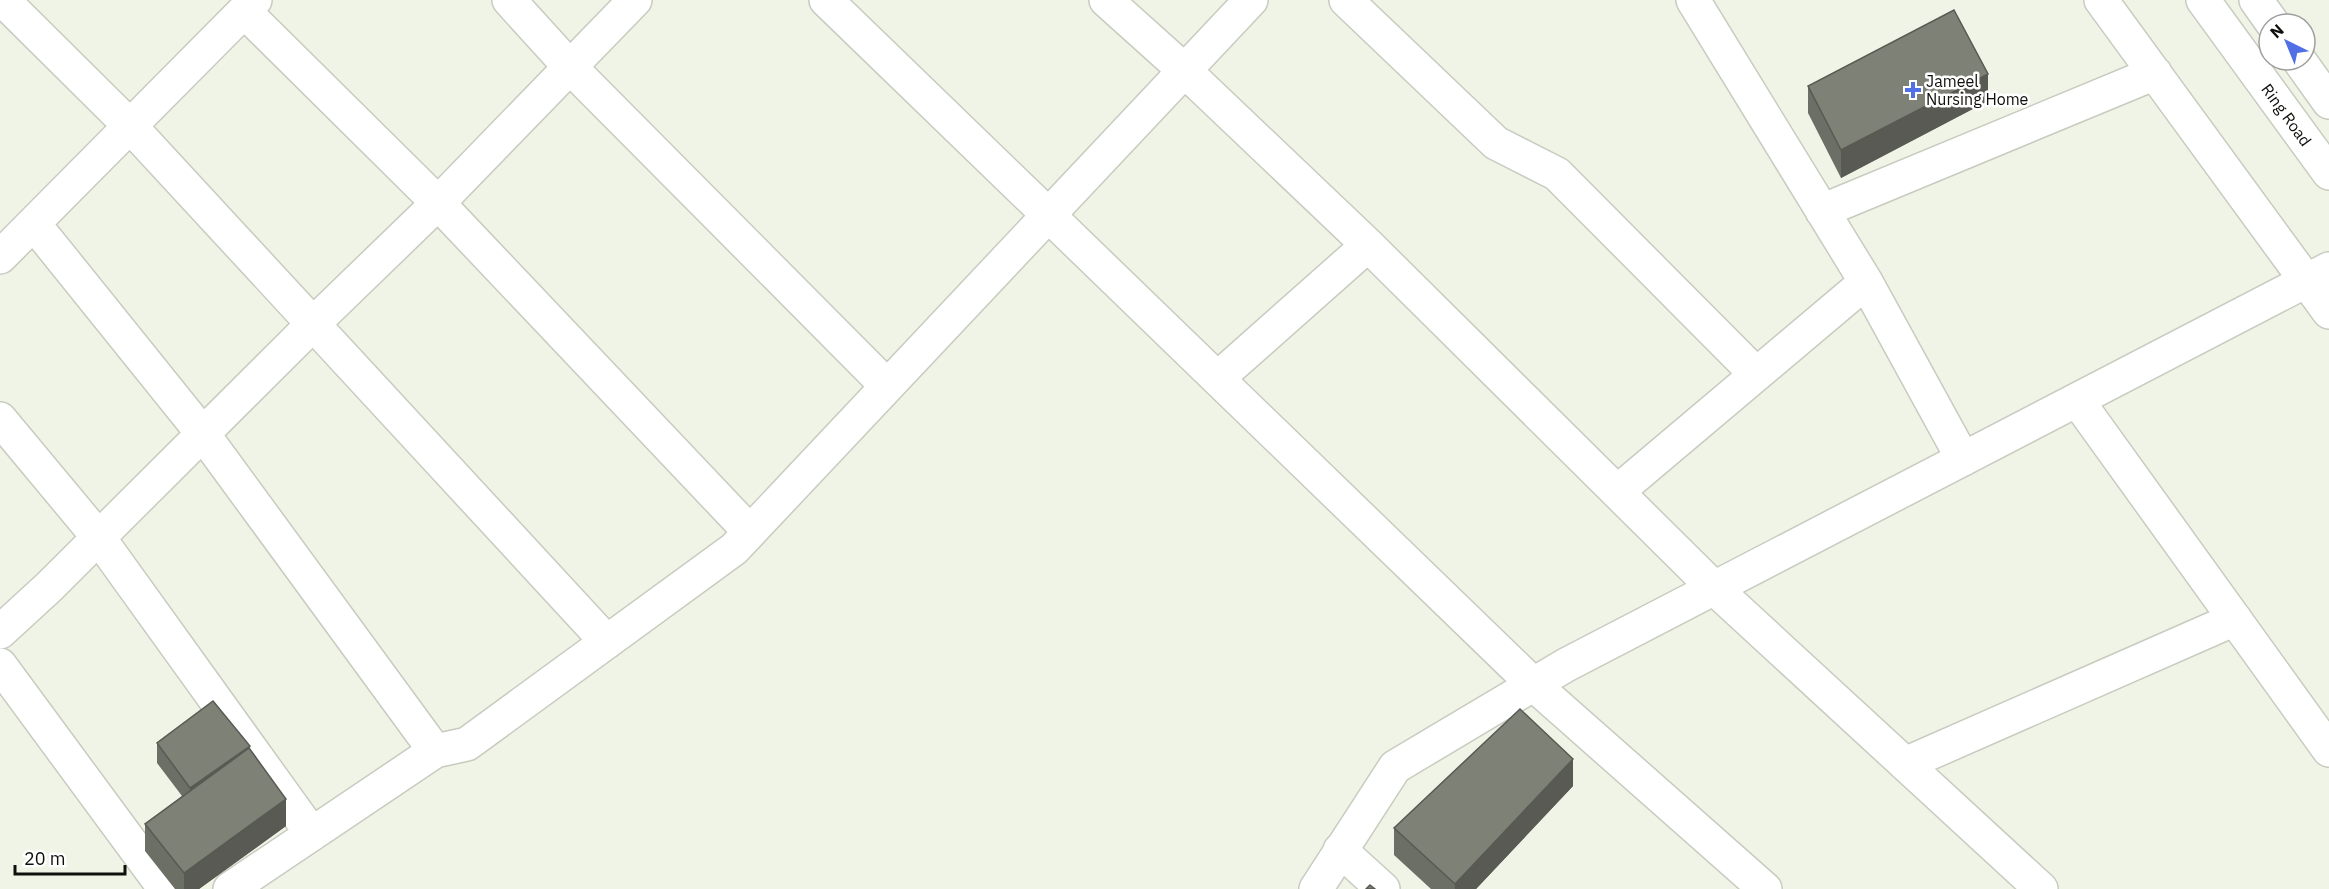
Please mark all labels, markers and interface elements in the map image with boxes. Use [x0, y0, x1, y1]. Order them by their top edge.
north arrow [2257, 12, 2317, 72]
text: N [2266, 20, 2288, 42]
place label: Jameel Nursing Home [1926, 71, 2029, 109]
street label: Ring Road [2257, 80, 2316, 150]
marker: Jameel Nursing Home [1904, 81, 1922, 99]
scale bar [15, 838, 124, 876]
text: 20 m [24, 847, 66, 870]

